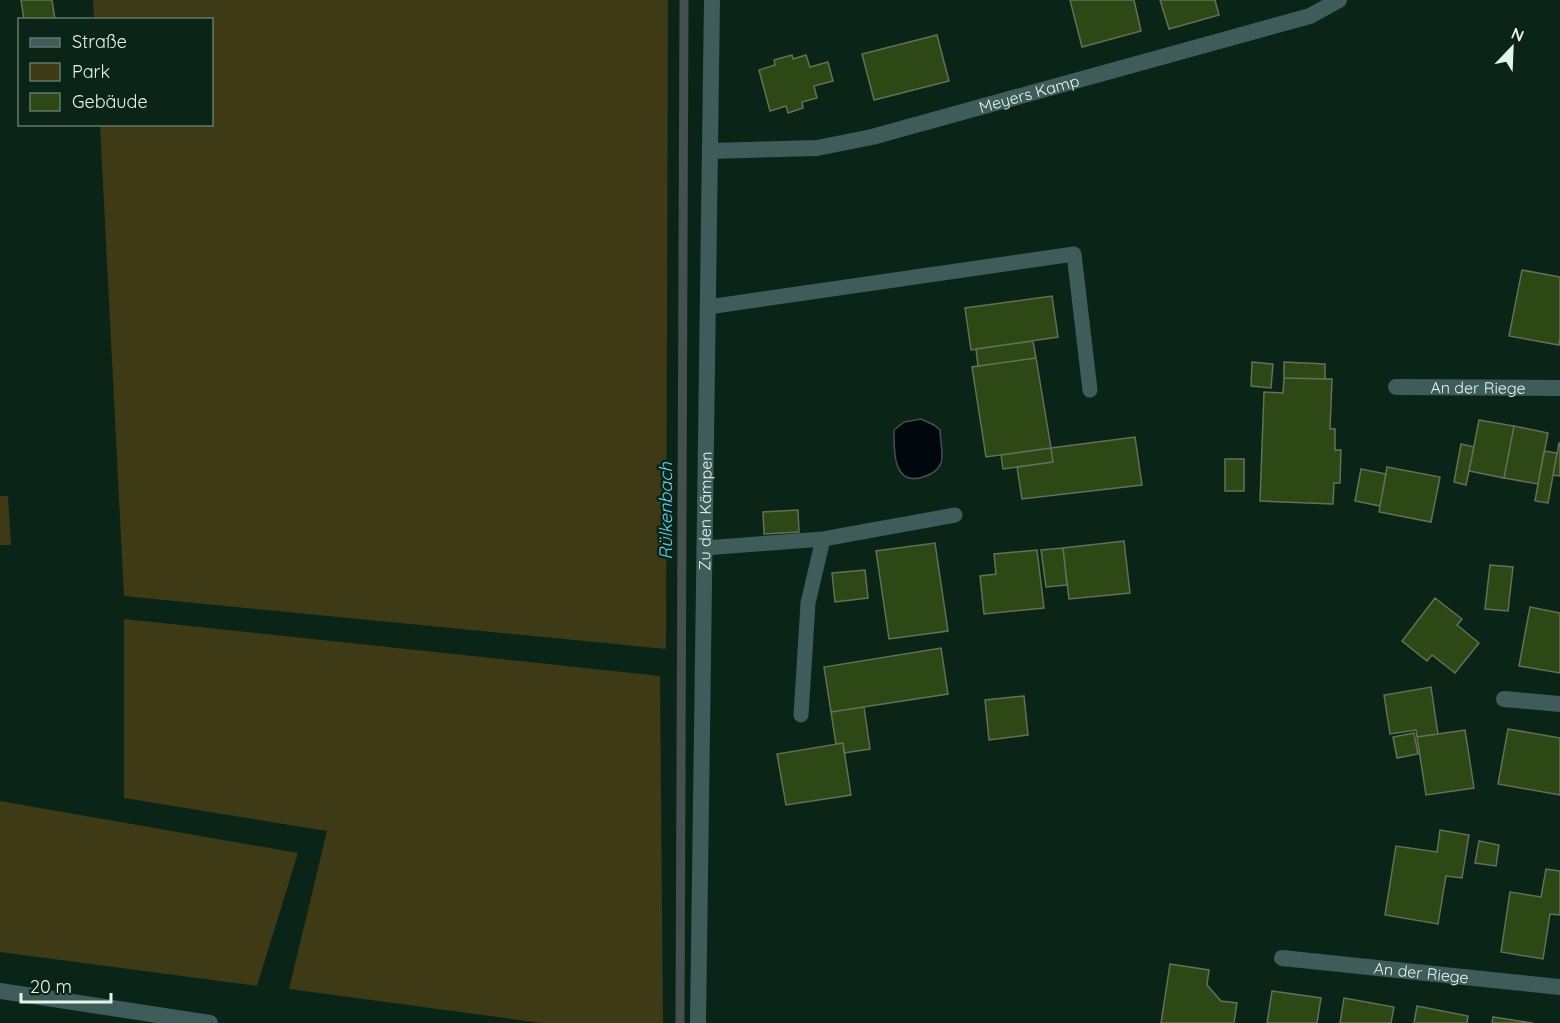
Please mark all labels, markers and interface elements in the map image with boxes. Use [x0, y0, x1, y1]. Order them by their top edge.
legend [18, 18, 213, 126]
north arrow [1482, 18, 1542, 78]
text: N [1509, 23, 1527, 46]
text: Straße [72, 30, 127, 53]
text: Park [72, 60, 110, 83]
street label: Meyers Kamp [977, 70, 1081, 117]
text: Gebäude [72, 90, 148, 113]
street label: An der Riege [1430, 377, 1526, 398]
street label: Zu den Kämpen [694, 451, 716, 571]
water label: Rülkenbach [654, 462, 677, 560]
street label: An der Riege [1373, 958, 1470, 987]
scale bar [21, 966, 111, 1004]
text: 20 m [30, 975, 72, 998]

